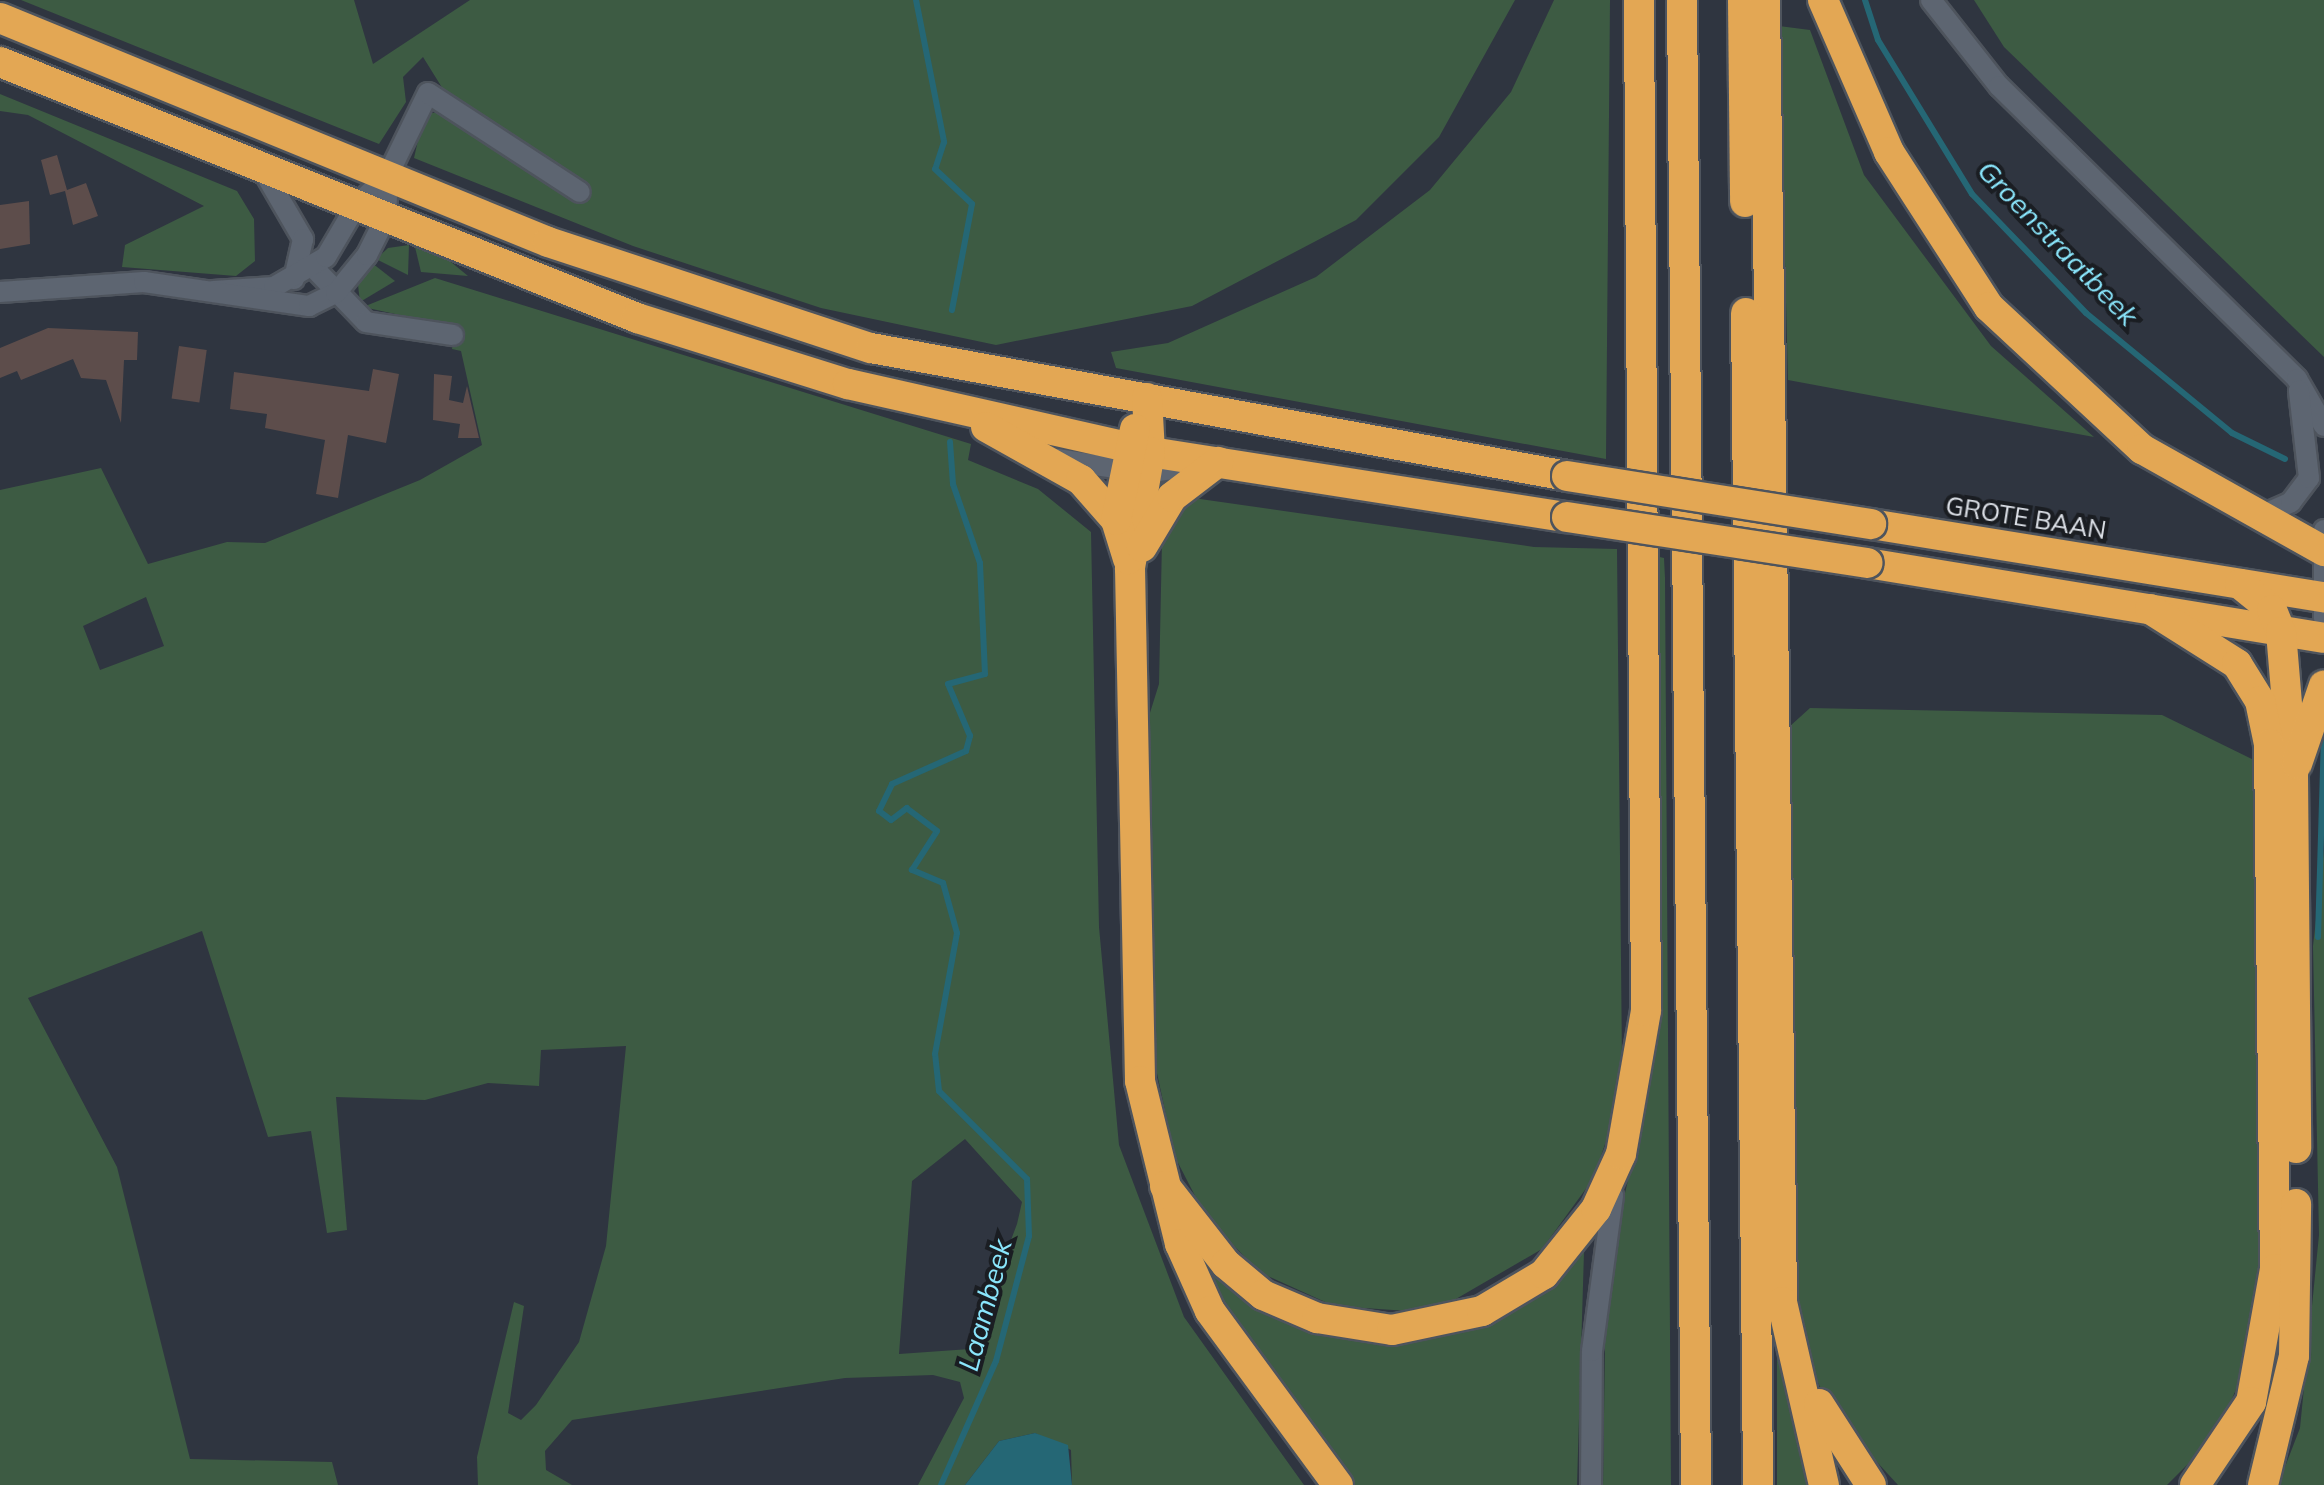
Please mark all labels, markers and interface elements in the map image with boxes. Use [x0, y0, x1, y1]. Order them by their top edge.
water label: Groenstraatbeek [1971, 153, 2145, 333]
street label: GROTE BAAN [1944, 490, 2108, 546]
water label: Laambeek [951, 1235, 1019, 1375]

